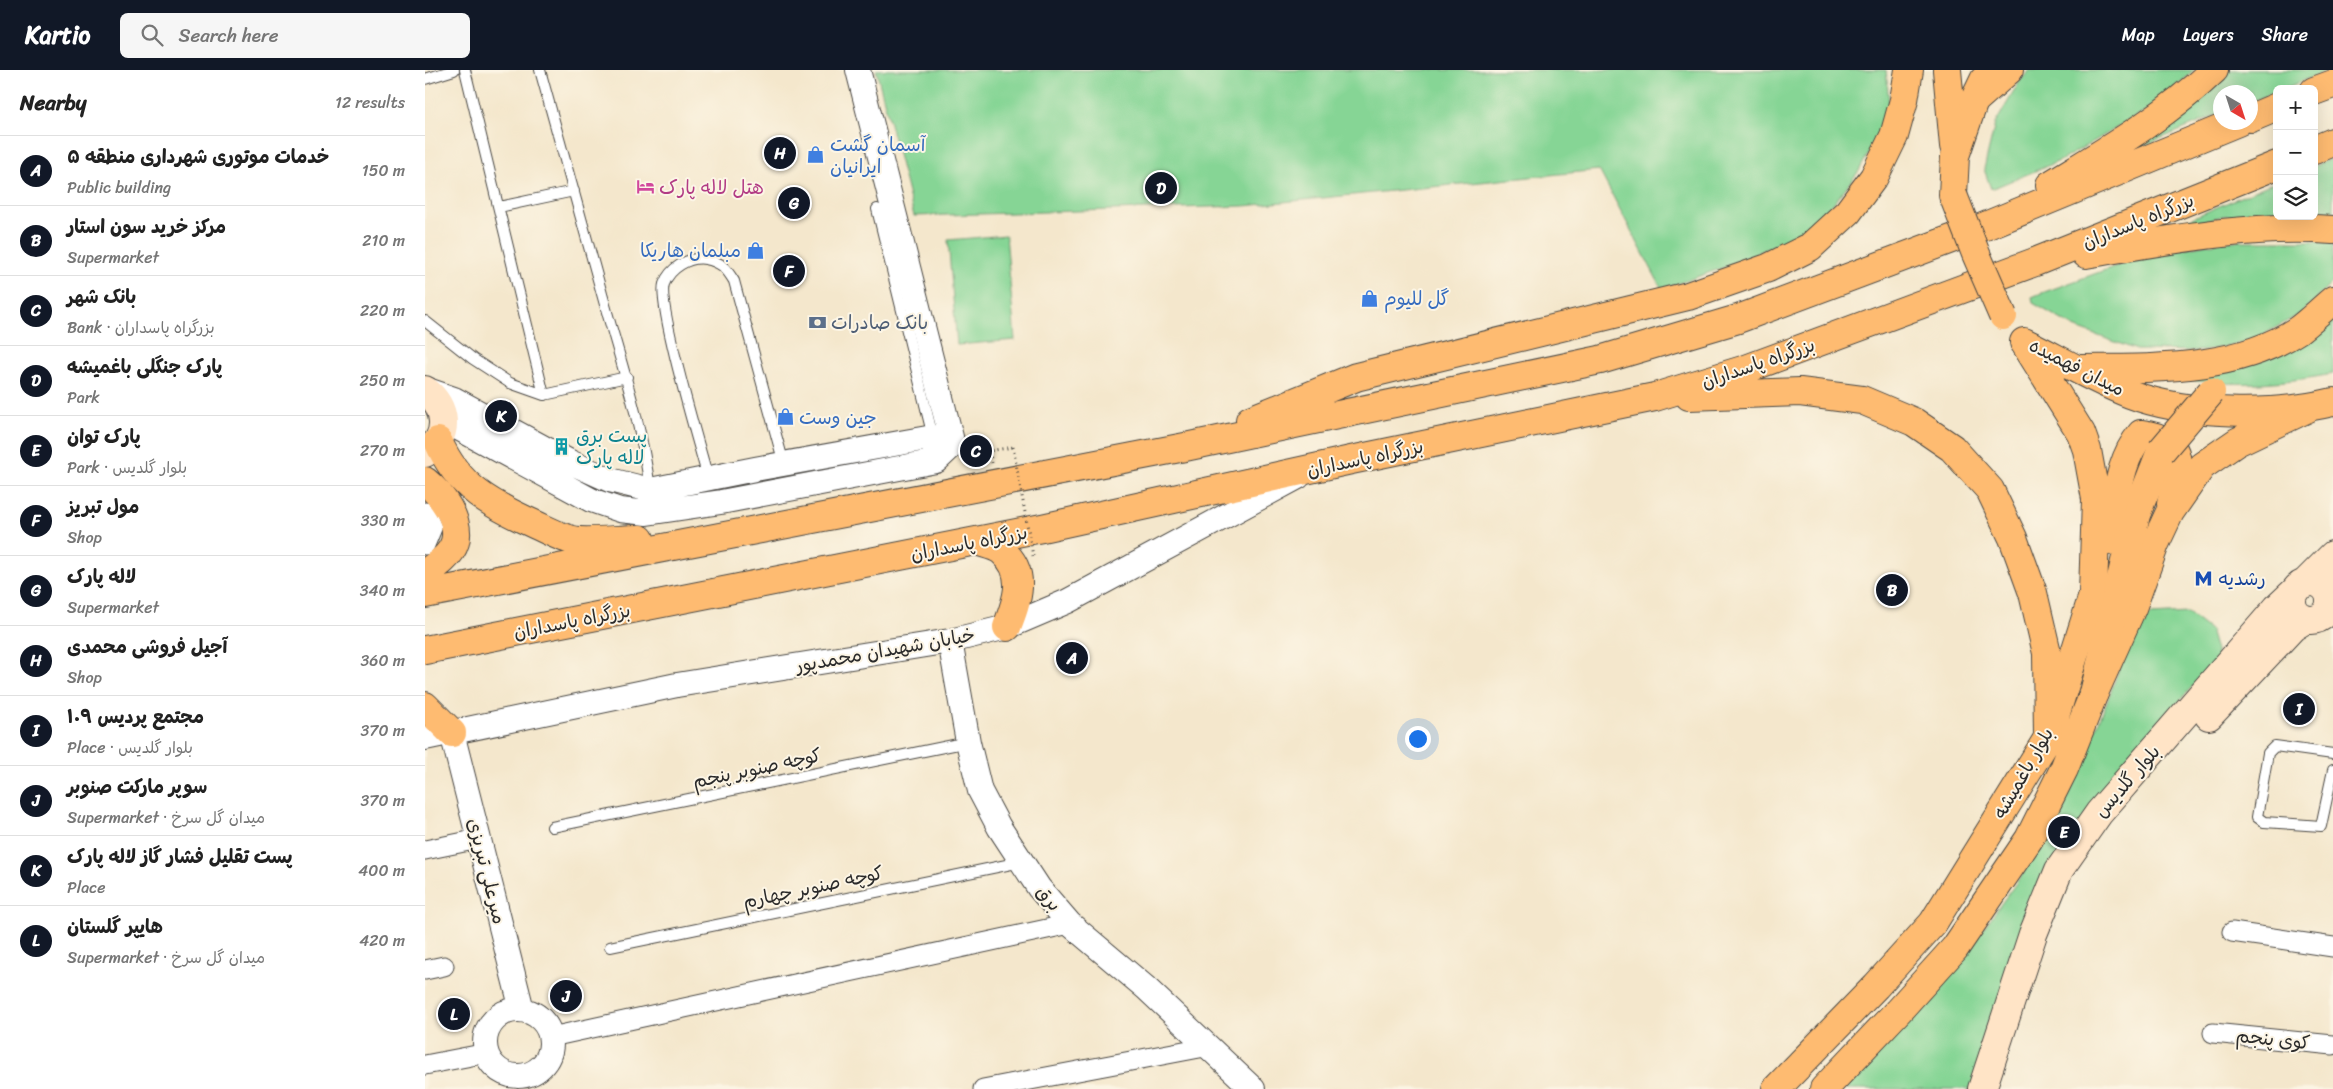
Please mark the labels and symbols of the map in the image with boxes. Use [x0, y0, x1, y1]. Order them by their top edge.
north arrow [2213, 85, 2258, 130]
place label: آسمان گشت ایرانیان [830, 128, 927, 183]
pin: H [764, 134, 796, 172]
shop icon: آسمان گشت ایرانیان [806, 145, 826, 165]
pin: D [1145, 169, 1177, 207]
place label: هتل لاله پارک [659, 171, 764, 204]
hotel icon: هتل لاله پارک [635, 177, 655, 197]
pin: G [778, 184, 810, 222]
street label: بزرگراه پاسداران [2077, 184, 2199, 258]
place label: مبلمان هاریکا [640, 234, 741, 267]
shop icon: مبلمان هاریکا [745, 240, 765, 260]
pin: F [773, 252, 805, 290]
place label: گل للیوم [1384, 282, 1449, 315]
shop icon: گل للیوم [1360, 288, 1380, 308]
place label: بانک صادرات [831, 306, 928, 339]
bank icon: بانک صادرات [807, 312, 827, 332]
street label: بزرگراه پاسداران [1697, 328, 1819, 398]
street label: میدان فهمیده [2023, 329, 2131, 405]
pin: K [485, 397, 517, 435]
place label: جین وست [799, 401, 877, 434]
shop icon: جین وست [775, 407, 795, 427]
place label: پست برق لاله پارک [576, 419, 647, 474]
street label: بزرگراه پاسداران [1304, 430, 1426, 486]
pin: C [960, 432, 992, 470]
building icon: پست برق لاله پارک [552, 436, 572, 456]
street label: بزرگراه پاسداران [908, 515, 1030, 571]
place label: رشدیه [2218, 562, 2266, 595]
metro station icon: رشدیه [2194, 568, 2214, 588]
pin: B [1876, 571, 1908, 609]
street label: بزرگراه پاسداران [511, 593, 633, 649]
street label: خیابان شهیدان محمدپور [792, 618, 977, 682]
pin: A [1056, 639, 1088, 677]
pin: I [2283, 690, 2315, 728]
street label: بلوار باغمیشه [1983, 721, 2063, 825]
your location [1405, 726, 1431, 752]
street label: بلوار گلدیس [2085, 737, 2169, 825]
street label: کوچه صنوبر پنجم [690, 738, 824, 798]
pin: E [2048, 813, 2080, 851]
street label: میرعلی تبریزی [458, 814, 516, 928]
street label: کوچه صنوبر چهارم [740, 856, 886, 918]
street label: برق [1028, 877, 1070, 919]
pin: J [550, 977, 582, 1015]
pin: L [438, 995, 470, 1033]
street label: کوی پنجم [2234, 1019, 2312, 1059]

